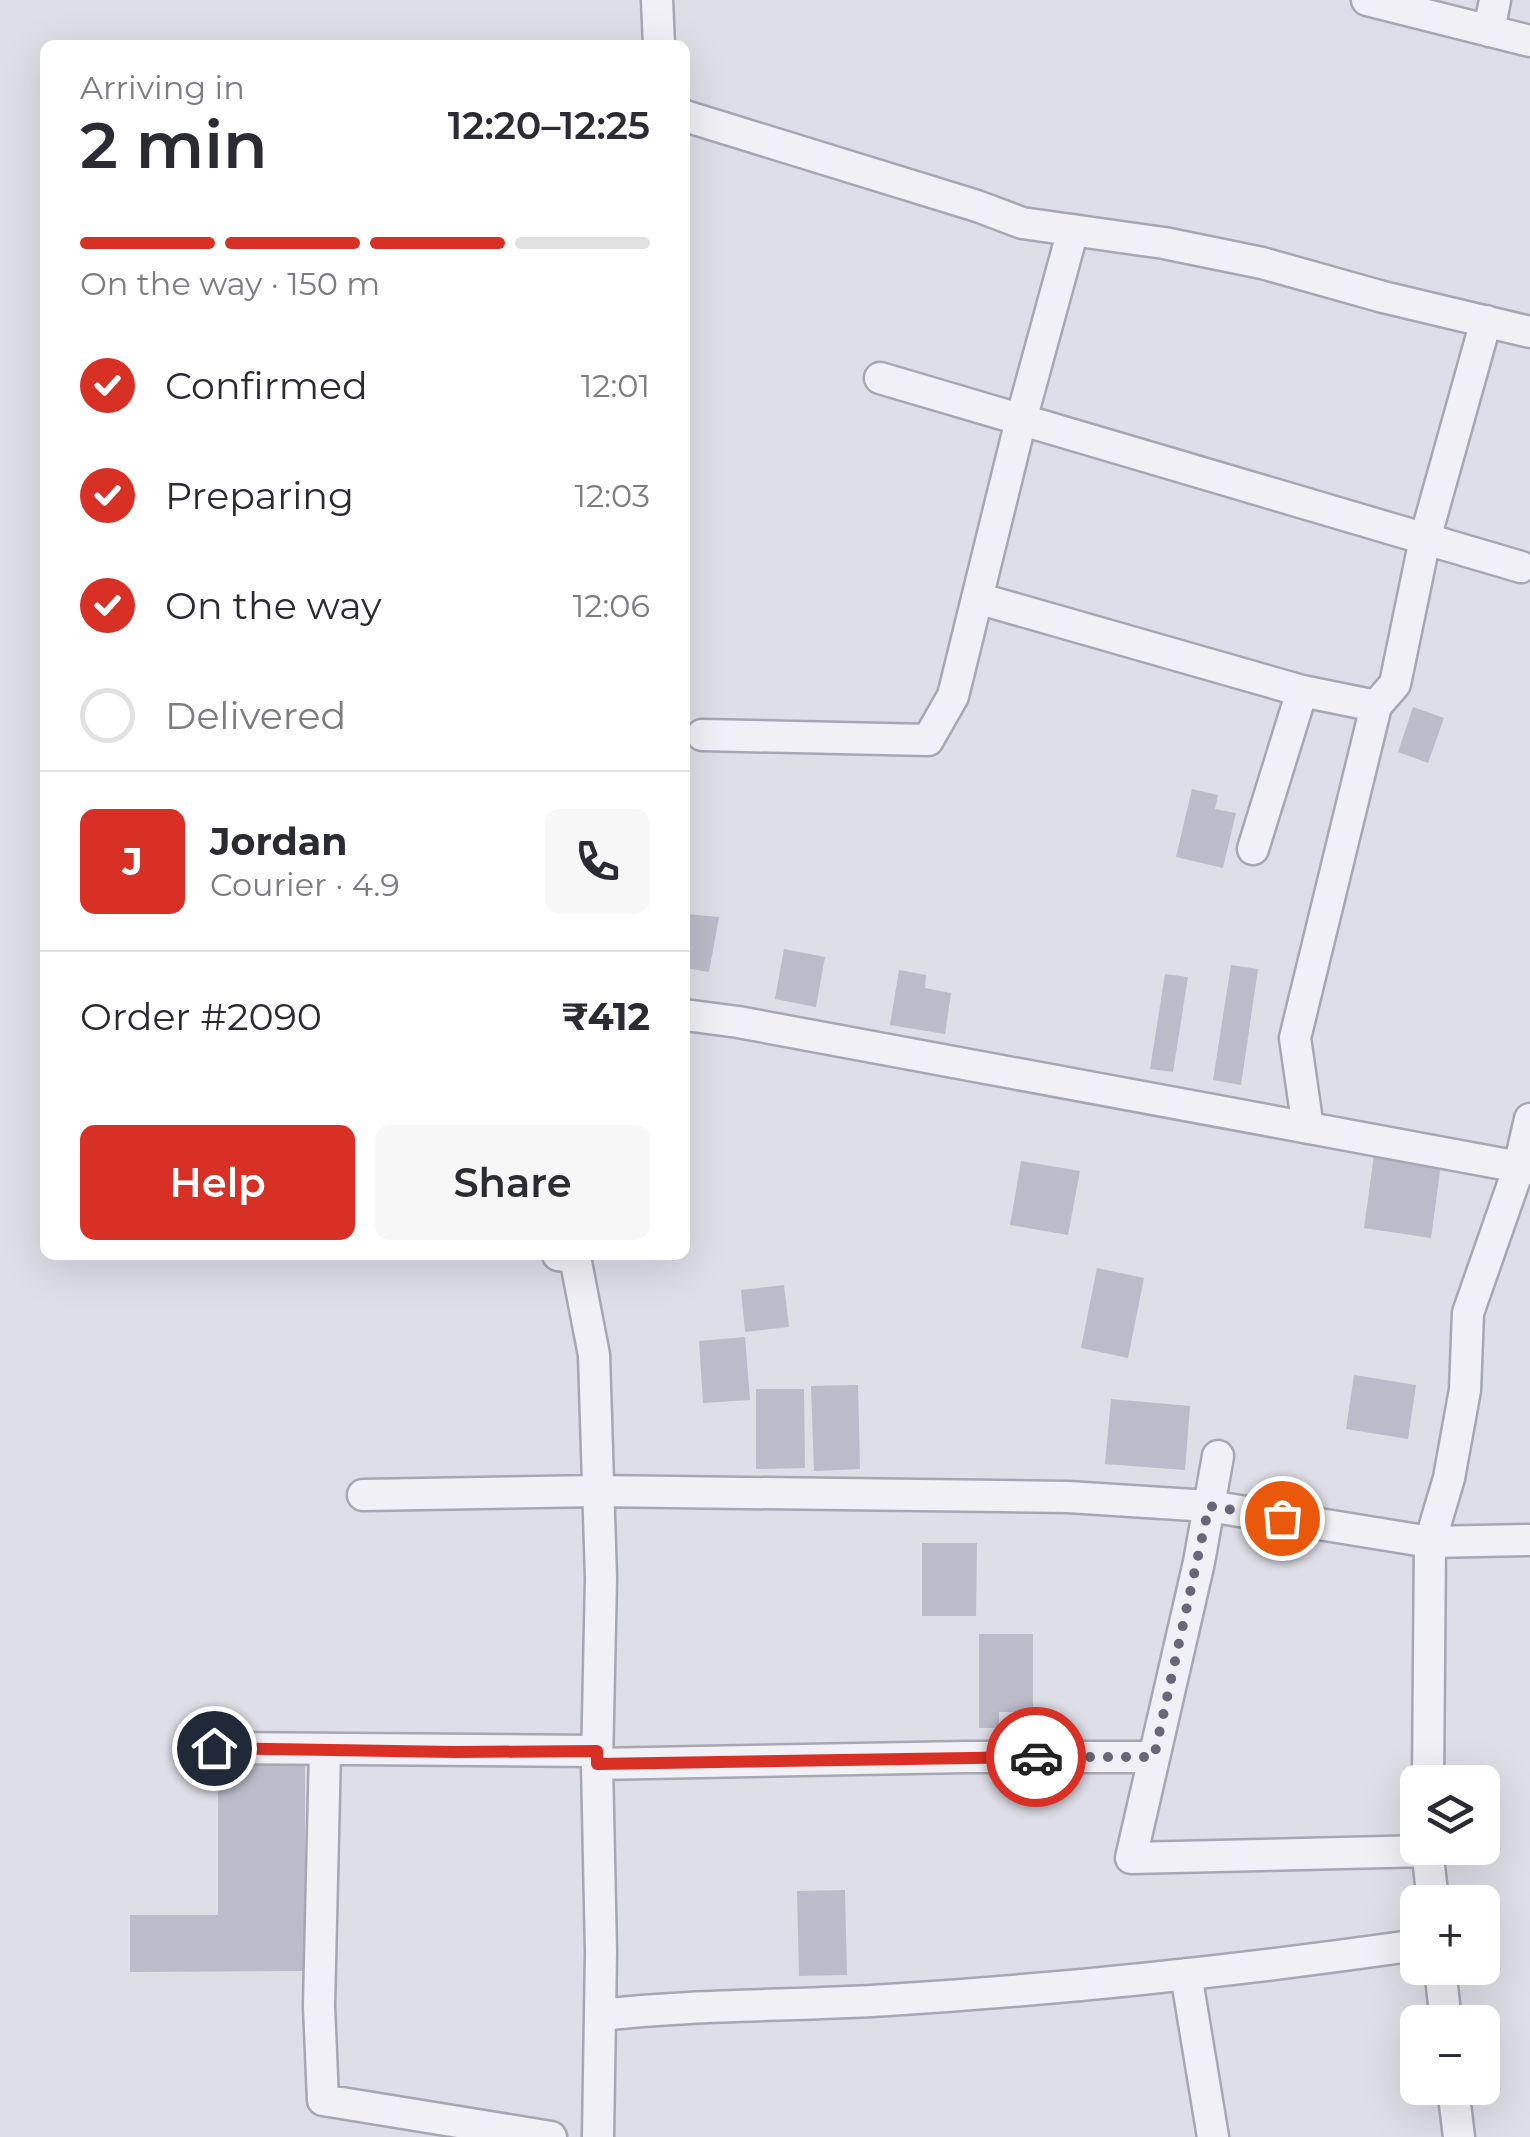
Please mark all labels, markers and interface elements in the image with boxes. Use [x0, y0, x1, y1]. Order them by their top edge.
text: Arriving in [80, 68, 245, 107]
text: 12:20–12:25 [448, 102, 650, 149]
text: 2 min [80, 105, 268, 184]
text: On the way · 150 m [80, 264, 380, 303]
icon: check [80, 358, 135, 413]
text: Confirmed [165, 362, 368, 409]
text: 12:01 [581, 366, 650, 405]
icon: check [80, 468, 135, 523]
text: Preparing [165, 472, 354, 519]
text: 12:03 [575, 476, 650, 515]
icon: check [80, 578, 135, 633]
text: On the way [165, 582, 382, 629]
text: 12:06 [573, 586, 650, 625]
text: Delivered [165, 692, 346, 739]
button: phone [545, 809, 650, 914]
text: Jordan [210, 818, 348, 865]
text: J [122, 838, 143, 885]
text: Courier · 4.9 [210, 865, 400, 904]
text: Order #2090 [80, 993, 322, 1040]
text: ₹412 [562, 993, 650, 1040]
button: Help [80, 1125, 355, 1240]
button: Share [375, 1125, 650, 1240]
pin [1240, 1476, 1325, 1561]
icon: bag [1255, 1491, 1310, 1546]
pin [172, 1706, 257, 1791]
courier [986, 1707, 1086, 1807]
icon: home [187, 1721, 242, 1776]
icon: car [1009, 1730, 1064, 1785]
map controls [1400, 1765, 1500, 2105]
button: layers [1400, 1765, 1500, 1865]
button: + [1400, 1885, 1500, 1985]
button: − [1400, 2005, 1500, 2105]

